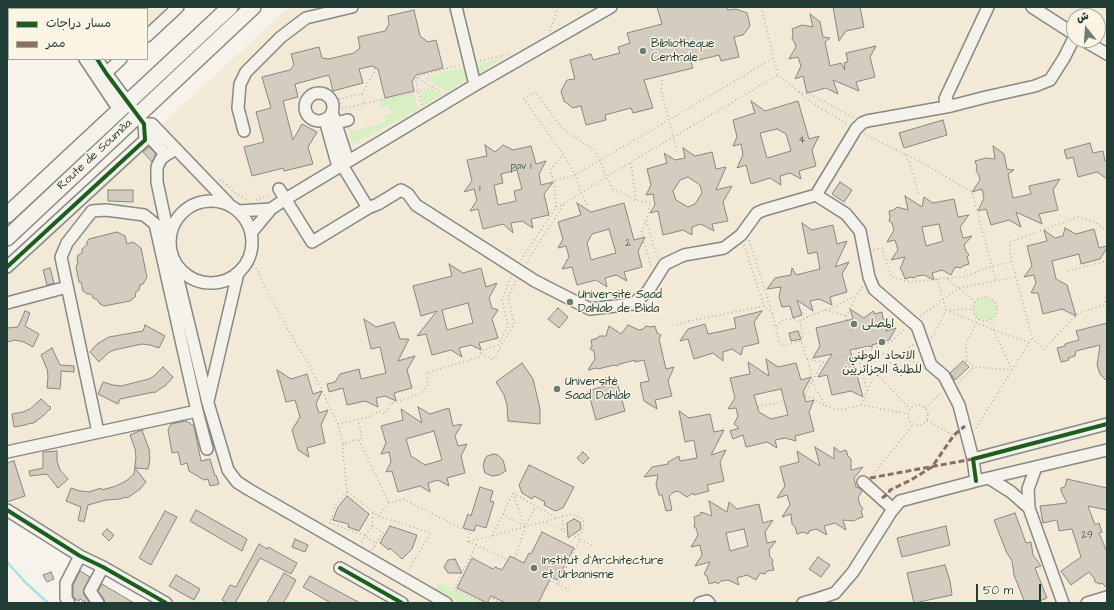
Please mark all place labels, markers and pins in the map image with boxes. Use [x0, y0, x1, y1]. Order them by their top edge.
place label: Bibliothèque Centrale [651, 37, 715, 65]
marker: Bibliothèque Centrale [638, 46, 648, 56]
place label: Université Saad Dahlab de Blida [578, 288, 662, 316]
marker: Université Saad Dahlab de Blida [565, 297, 575, 307]
place label: المصلى [862, 317, 894, 331]
marker: المصلى [849, 319, 859, 329]
marker: الاتحاد الوطني للطلبة الجزائريين [877, 337, 887, 347]
place label: الاتحاد الوطني للطلبة الجزائريين [842, 349, 922, 377]
place label: Université Saad Dahlab [565, 375, 630, 403]
marker: Université Saad Dahlab [552, 384, 562, 394]
place label: Institut d'Architecture et Urbanisme [542, 554, 664, 582]
marker: Institut d'Architecture et Urbanisme [529, 563, 539, 573]

